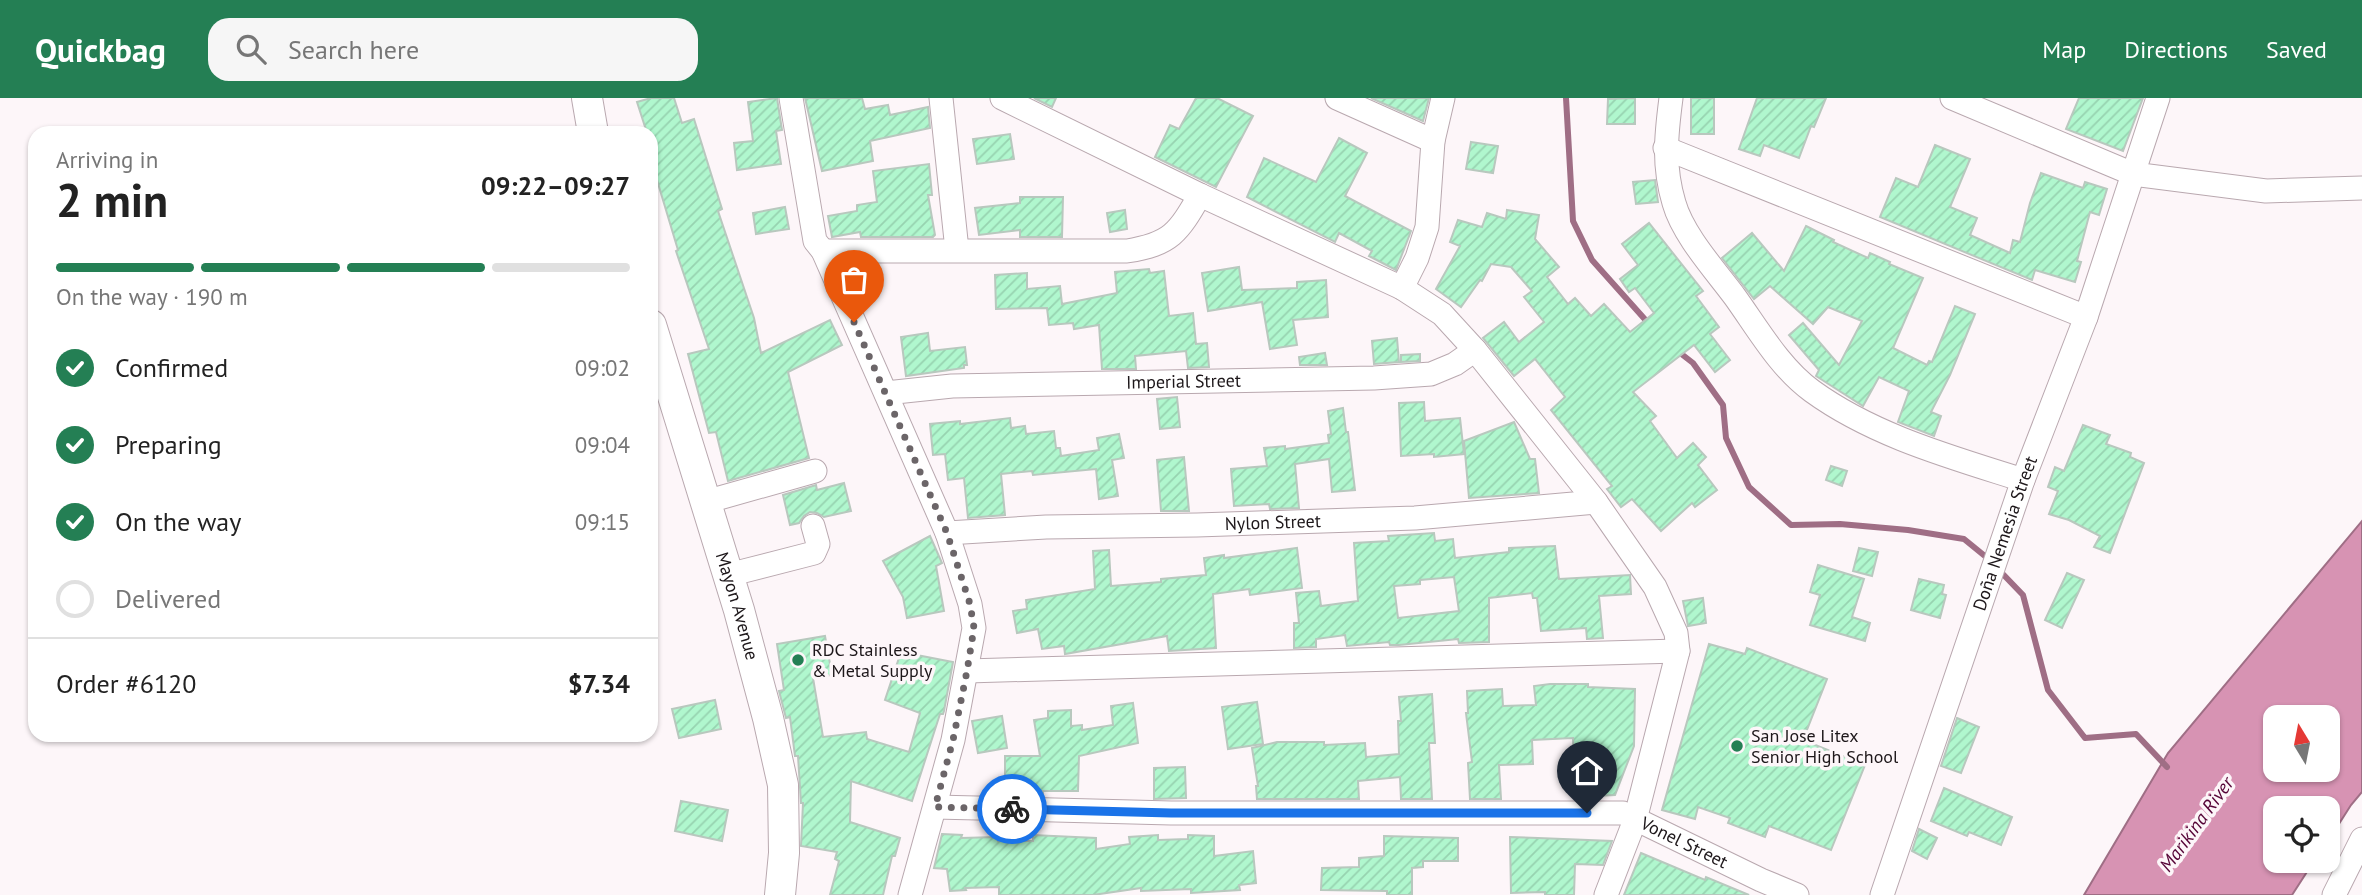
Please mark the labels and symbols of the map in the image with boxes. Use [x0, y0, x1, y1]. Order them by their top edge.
pin [824, 250, 884, 322]
street label: Imperial Street [1126, 369, 1241, 394]
street label: Doña Nemesia Street [1967, 453, 2042, 614]
street label: Nylon Street [1224, 509, 1321, 535]
street label: Mayon Avenue [711, 549, 764, 663]
place label: RDC Stainless & Metal Supply [812, 638, 933, 682]
marker: RDC Stainless & Metal Supply [790, 652, 806, 668]
north arrow [2263, 705, 2340, 782]
place label: San Jose Litex Senior High School [1751, 724, 1899, 768]
marker: San Jose Litex Senior High School [1729, 738, 1745, 754]
pin [1557, 741, 1617, 813]
water label: Marikina River [2154, 771, 2239, 876]
courier [977, 774, 1047, 844]
street label: Vonel Street [1636, 811, 1732, 873]

